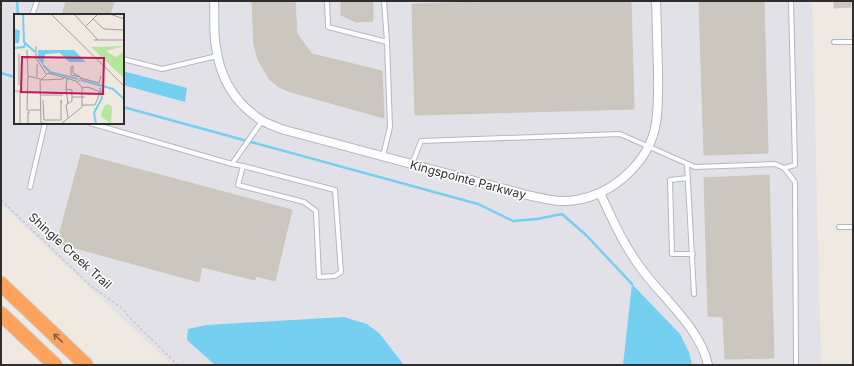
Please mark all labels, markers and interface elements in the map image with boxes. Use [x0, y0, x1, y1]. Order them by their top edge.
inset map [14, 14, 124, 124]
street label: Kingspointe Parkway [408, 157, 528, 202]
street label: Shingle Creek Trail [26, 209, 115, 292]
one-way arrow [53, 333, 63, 343]

